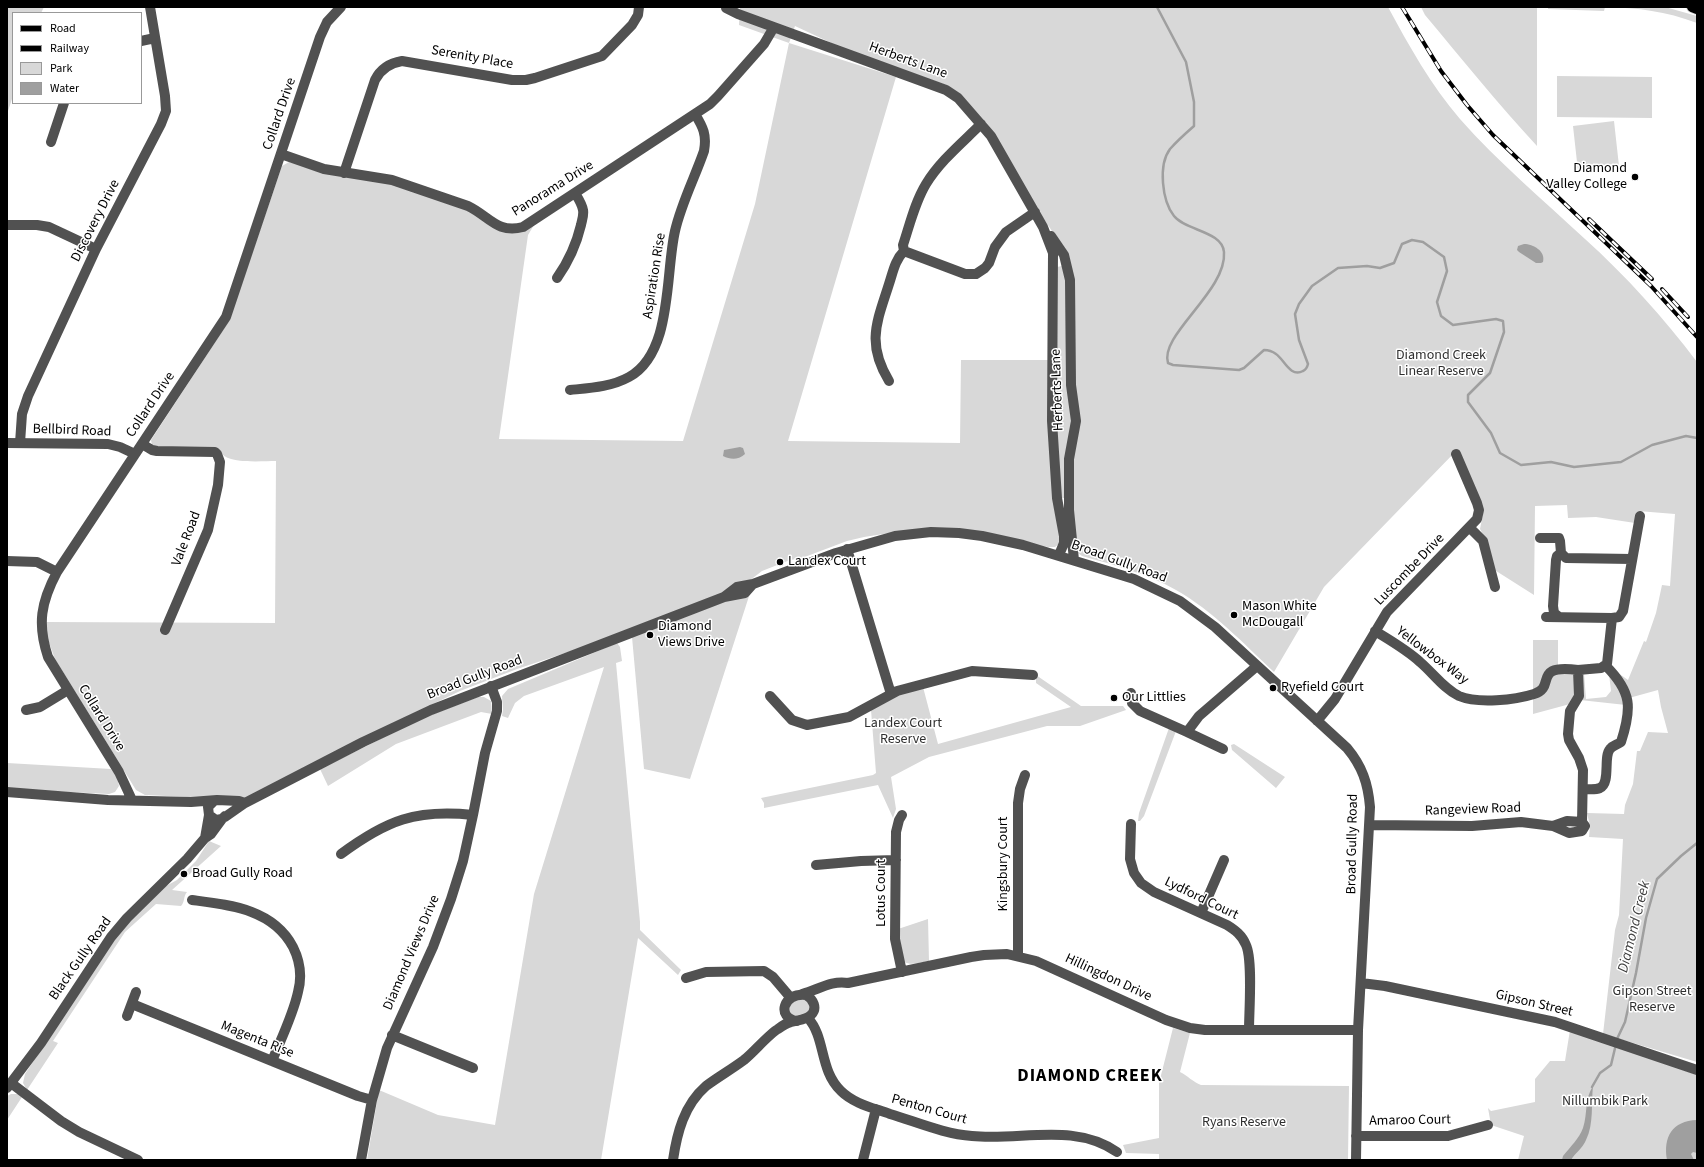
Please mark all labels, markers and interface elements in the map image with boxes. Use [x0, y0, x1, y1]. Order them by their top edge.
legend [12, 12, 142, 104]
text: Road [50, 20, 76, 37]
street label: Herberts Lane [867, 39, 949, 83]
text: Railway [50, 40, 89, 57]
street label: Serenity Place [430, 43, 514, 73]
text: Park [50, 60, 72, 77]
street label: Collard Drive [260, 76, 300, 152]
text: Water [50, 80, 79, 97]
street label: Panorama Drive [509, 157, 597, 221]
place label: Diamond Valley College [1546, 161, 1627, 194]
marker: Diamond Valley College [1630, 172, 1640, 182]
street label: Discovery Drive [68, 177, 124, 265]
street label: Aspiration Rise [640, 232, 670, 320]
park label: Diamond Creek Linear Reserve [1396, 348, 1486, 380]
street label: Herberts Lane [1048, 349, 1068, 431]
street label: Collard Drive [123, 369, 179, 441]
street label: Bellbird Road [32, 421, 112, 441]
street label: Vale Road [169, 509, 205, 569]
street label: Luscombe Drive [1372, 531, 1448, 609]
street label: Broad Gully Road [1069, 537, 1169, 587]
place label: Landex Court [788, 554, 866, 570]
marker: Landex Court [775, 557, 785, 567]
place label: Mason White McDougall [1242, 599, 1317, 632]
marker: Mason White McDougall [1229, 610, 1239, 620]
place label: Diamond Views Drive [658, 619, 725, 652]
street label: Yellowbox Way [1392, 623, 1472, 689]
marker: Diamond Views Drive [645, 630, 655, 640]
street label: Broad Gully Road [425, 652, 525, 704]
place label: Ryefield Court [1281, 680, 1364, 696]
street label: Collard Drive [74, 682, 128, 754]
marker: Ryefield Court [1268, 683, 1278, 693]
place label: Our Littlies [1122, 690, 1186, 706]
marker: Our Littlies [1109, 693, 1119, 703]
park label: Landex Court Reserve [864, 716, 942, 748]
street label: Broad Gully Road [1344, 793, 1362, 895]
street label: Rangeview Road [1425, 800, 1521, 820]
street label: Kingsbury Court [996, 817, 1012, 911]
street label: Lotus Court [874, 859, 890, 927]
place label: Broad Gully Road [192, 866, 293, 882]
marker: Broad Gully Road [179, 869, 189, 879]
street label: Lydford Court [1161, 874, 1241, 924]
water label: Diamond Creek [1615, 879, 1655, 975]
street label: Diamond Views Drive [380, 893, 444, 1013]
street label: Black Gully Road [46, 914, 116, 1004]
street label: Hillingdon Drive [1062, 951, 1154, 1005]
park label: Gipson Street Reserve [1613, 984, 1691, 1016]
street label: Gipson Street [1494, 987, 1574, 1021]
street label: Magenta Rise [218, 1018, 296, 1062]
district label: DIAMOND CREEK [1017, 1066, 1163, 1088]
street label: Penton Court [889, 1091, 969, 1129]
park label: Nillumbik Park [1562, 1094, 1648, 1110]
street label: Amaroo Court [1369, 1112, 1451, 1130]
park label: Ryans Reserve [1202, 1115, 1286, 1131]

